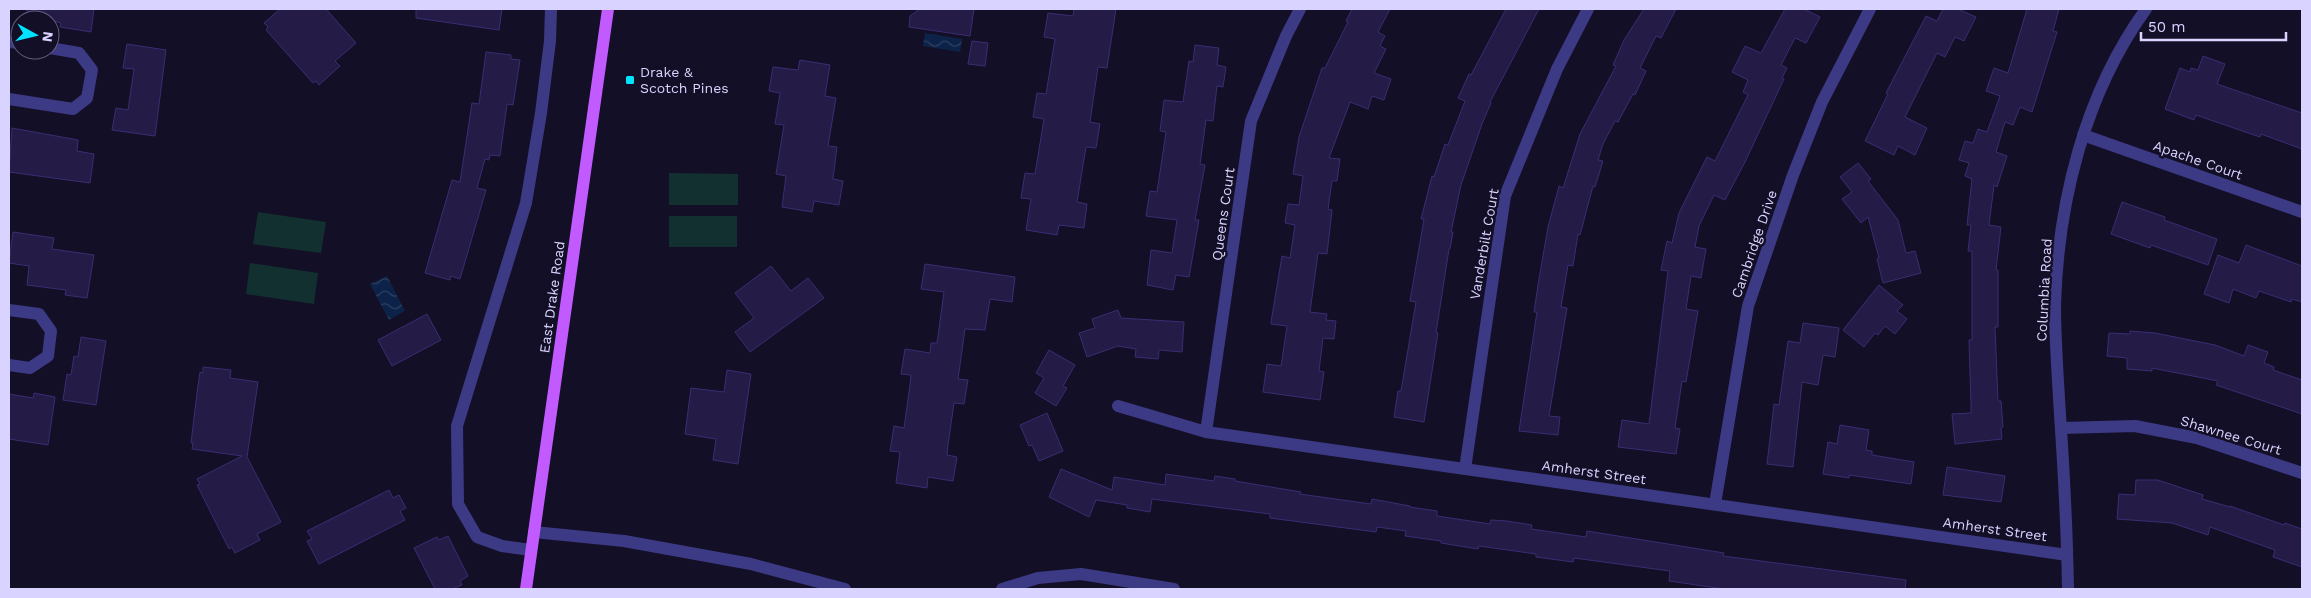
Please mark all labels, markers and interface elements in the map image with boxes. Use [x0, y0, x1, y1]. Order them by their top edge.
north arrow [10, 10, 60, 60]
scale bar [2141, 10, 2286, 42]
text: 50 m [2148, 18, 2185, 36]
text: N [39, 31, 57, 43]
place label: Drake & Scotch Pines [640, 64, 729, 96]
marker: Drake & Scotch Pines [624, 74, 636, 86]
street label: Apache Court [2151, 137, 2245, 183]
street label: Queens Court [1209, 166, 1237, 262]
street label: Vanderbilt Court [1466, 187, 1502, 301]
street label: Cambridge Drive [1728, 188, 1780, 300]
street label: Columbia Road [2033, 238, 2055, 342]
street label: East Drake Road [536, 240, 568, 354]
street label: Shawnee Court [2179, 412, 2283, 458]
street label: Amherst Street [1541, 457, 1647, 487]
street label: Amherst Street [1942, 514, 2048, 544]

